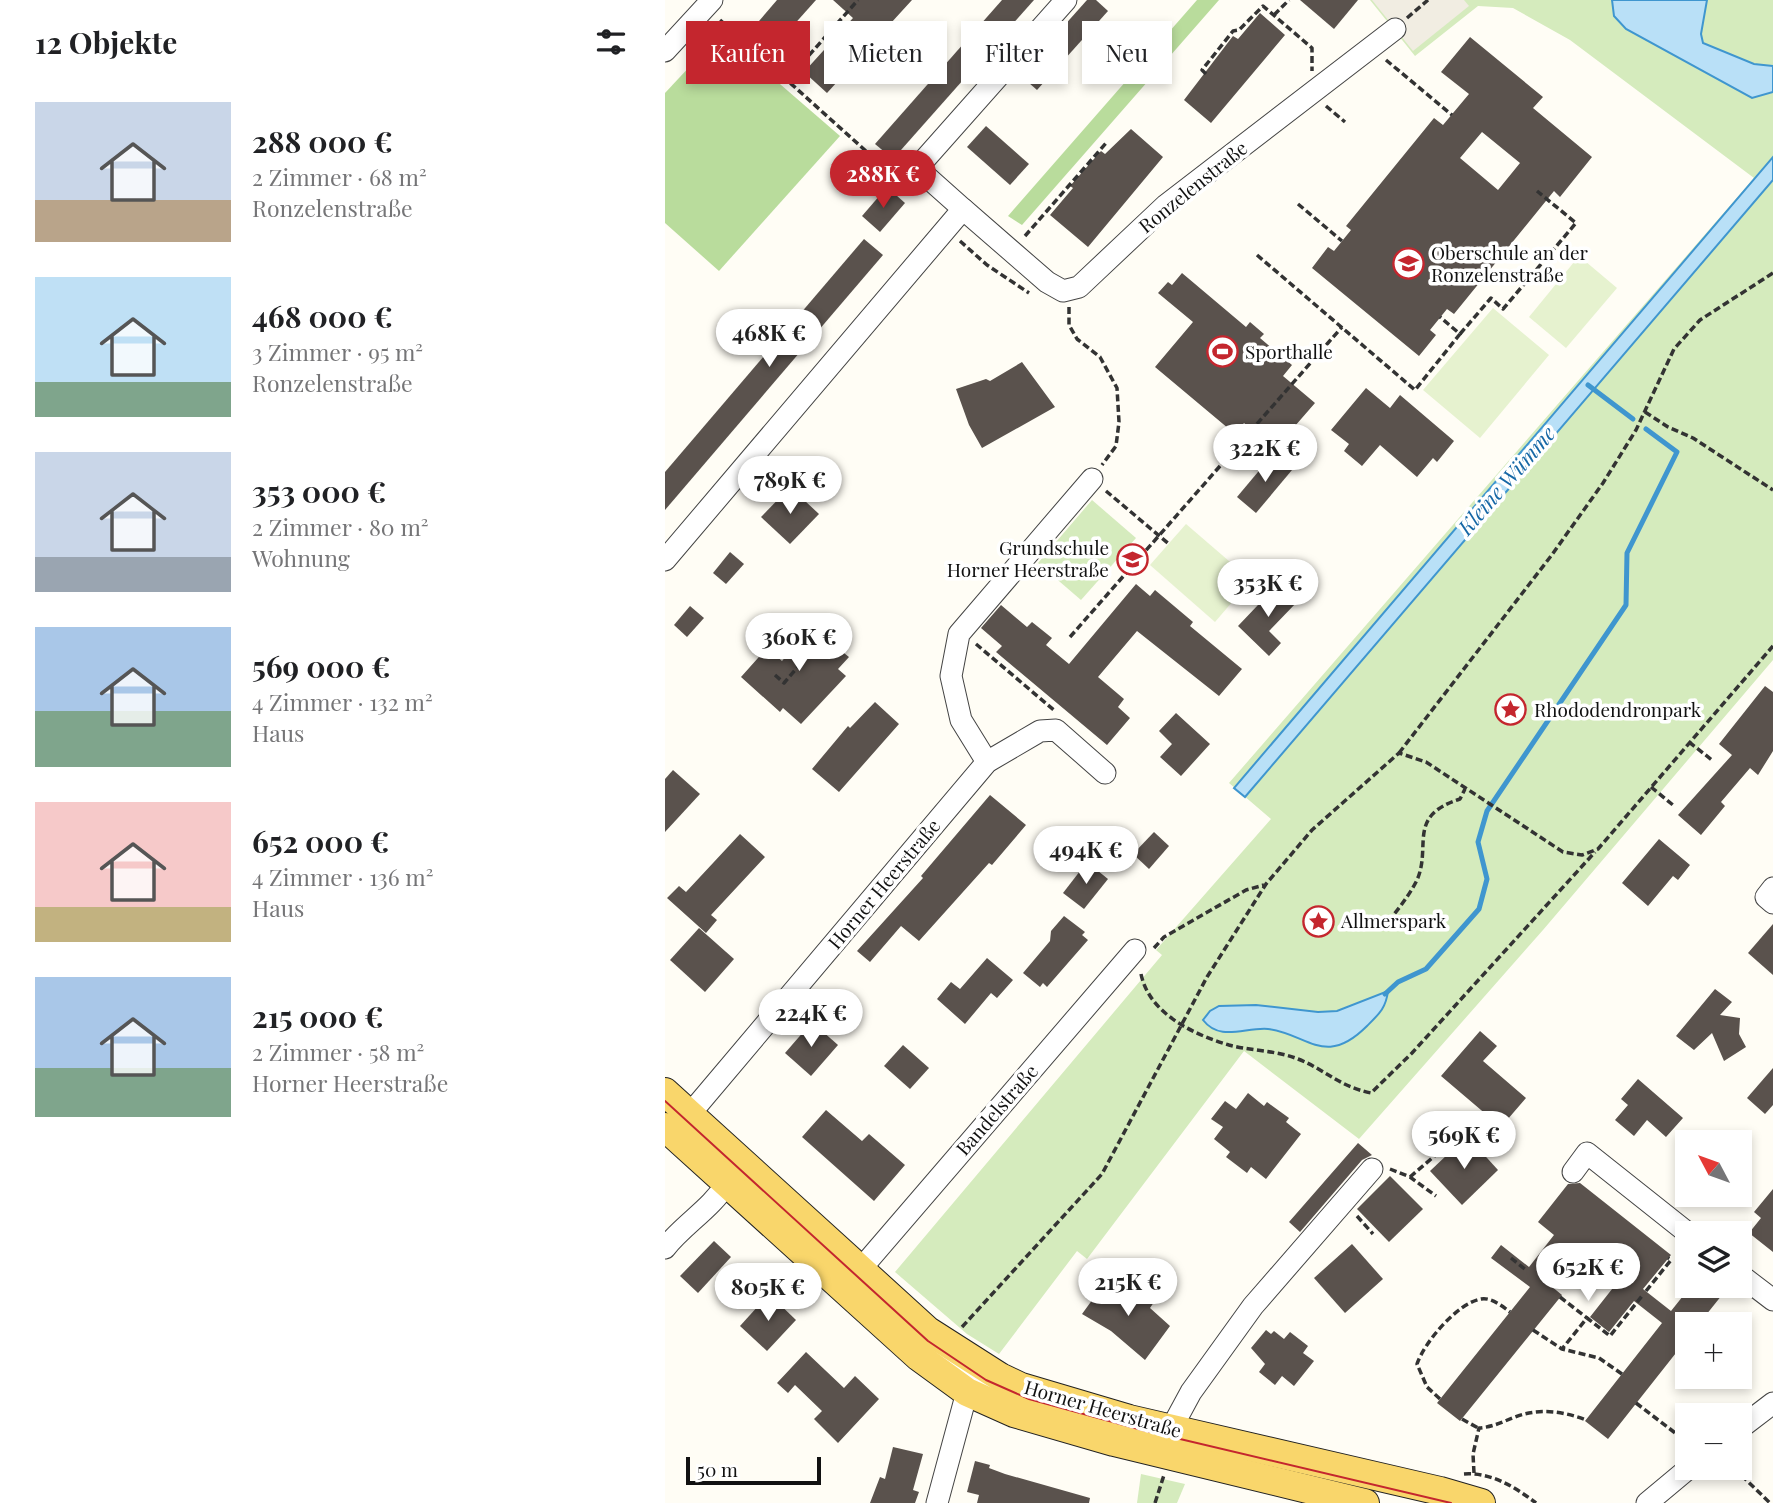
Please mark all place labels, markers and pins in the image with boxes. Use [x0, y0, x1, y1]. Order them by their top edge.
pin: 288K € [826, 150, 940, 210]
place label: Oberschule an der Ronzelenstraße [1431, 239, 1589, 287]
school or university icon: Oberschule an der Ronzelenstraße [1391, 247, 1425, 281]
pin: 468K € [712, 310, 826, 369]
sports icon: Sporthalle [1205, 335, 1239, 369]
place label: Sporthalle [1245, 338, 1333, 364]
pin: 322K € [1208, 424, 1322, 484]
pin: 789K € [733, 456, 847, 516]
place label: Grundschule Horner Heerstraße [947, 534, 1109, 582]
school or university icon: Grundschule Horner Heerstraße [1115, 542, 1149, 576]
pin: 353K € [1211, 560, 1325, 619]
pin: 360K € [742, 614, 856, 673]
place icon: Rhododendronpark [1494, 693, 1528, 727]
place label: Rhododendronpark [1534, 696, 1702, 722]
pin: 494K € [1029, 826, 1143, 886]
place icon: Allmerspark [1301, 904, 1335, 938]
place label: Allmerspark [1340, 907, 1447, 933]
pin: 224K € [754, 990, 868, 1049]
pin: 569K € [1407, 1112, 1521, 1171]
pin: 652K € [1531, 1244, 1645, 1303]
pin: 215K € [1071, 1258, 1185, 1318]
pin: 805K € [711, 1264, 825, 1323]

